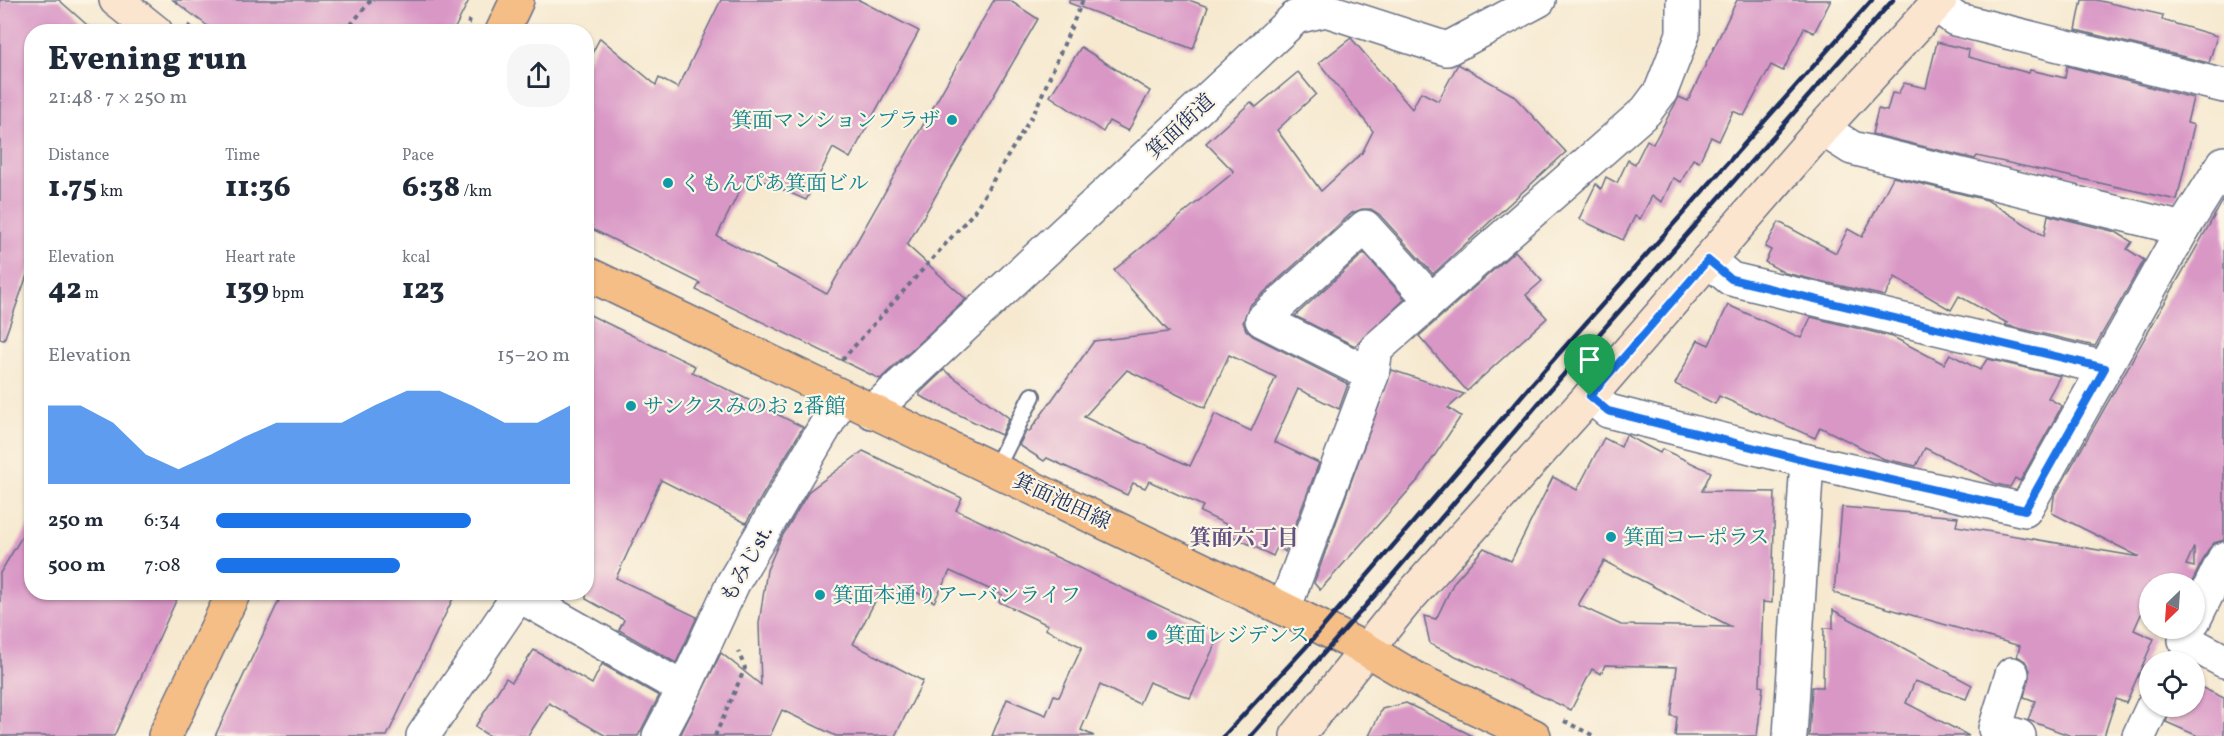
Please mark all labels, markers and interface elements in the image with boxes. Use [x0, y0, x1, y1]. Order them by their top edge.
text: Evening run [48, 38, 247, 84]
button: share [507, 44, 570, 107]
text: 21:48 · 7 × 250 m [48, 84, 187, 112]
street label: 箕面街道 [1140, 88, 1222, 166]
place label: 箕面マンションプラザ [731, 107, 940, 136]
marker: 箕面マンションプラザ [945, 113, 959, 127]
text: Distance [48, 145, 109, 167]
text: Time [225, 145, 260, 167]
text: Pace [402, 145, 434, 167]
text: 1.75 [48, 167, 97, 209]
text: 11:36 [225, 167, 291, 209]
text: 6:38 [402, 167, 460, 209]
place label: くもんぴあ箕面ビル [680, 170, 869, 199]
marker: くもんぴあ箕面ビル [661, 176, 675, 190]
text: km [97, 181, 123, 203]
text: /km [460, 181, 492, 203]
text: Elevation [48, 247, 115, 269]
text: Heart rate [225, 247, 296, 269]
text: kcal [402, 247, 430, 269]
text: 42 [48, 269, 82, 311]
text: 139 [225, 269, 269, 311]
text: 123 [402, 269, 445, 311]
text: m [82, 283, 99, 305]
text: bpm [269, 283, 304, 305]
pin [1564, 334, 1615, 396]
text: Elevation [48, 342, 131, 370]
text: 15–20 m [497, 342, 570, 370]
icon: arrive [1573, 343, 1606, 376]
place label: サンクスみのお 2番館 [643, 393, 846, 422]
marker: サンクスみのお 2番館 [624, 399, 638, 413]
street label: 箕面池田線 [1008, 467, 1115, 538]
text: 250 m [48, 507, 104, 535]
text: 6:34 [144, 507, 181, 535]
street label: もみじst. [714, 521, 780, 609]
district label: 箕面六丁目 [1189, 524, 1299, 555]
place label: 箕面コーポラス [1623, 524, 1769, 553]
marker: 箕面コーポラス [1604, 530, 1618, 544]
text: 500 m [48, 552, 106, 580]
text: 7:08 [144, 552, 181, 580]
north arrow [2139, 573, 2205, 639]
map controls [2139, 573, 2205, 717]
place label: 箕面本通りアーバンライフ [832, 582, 1081, 611]
marker: 箕面本通りアーバンライフ [813, 588, 827, 602]
place label: 箕面レジデンス [1164, 622, 1309, 651]
marker: 箕面レジデンス [1145, 628, 1159, 642]
button: locate [2139, 651, 2205, 717]

